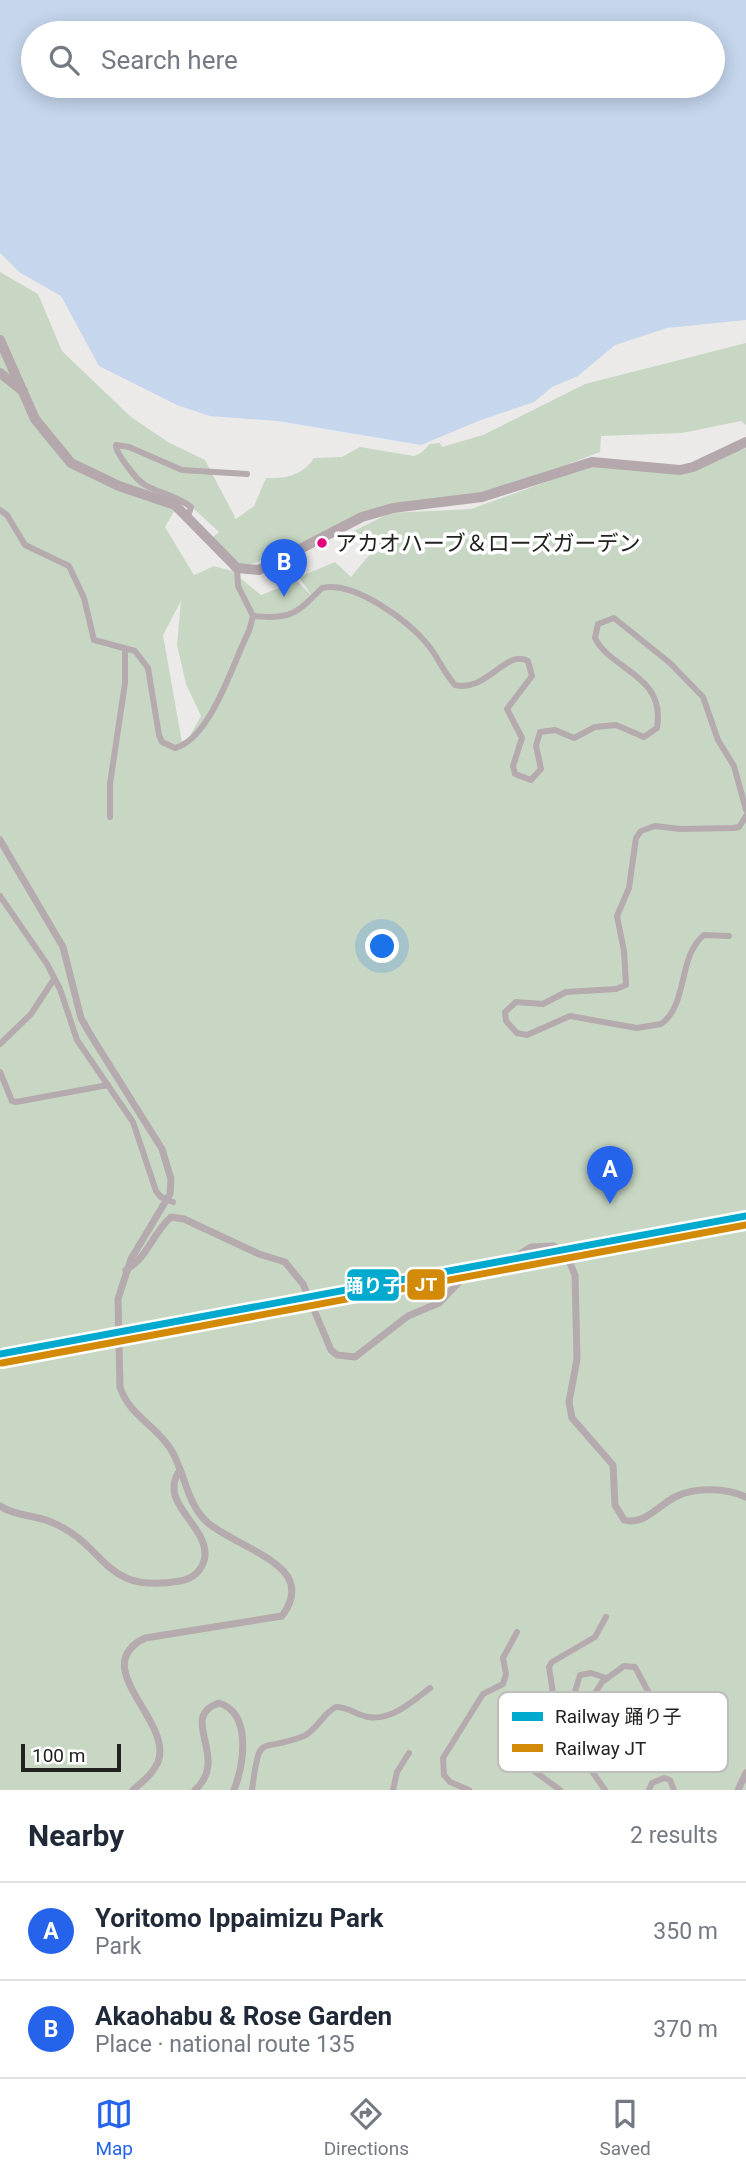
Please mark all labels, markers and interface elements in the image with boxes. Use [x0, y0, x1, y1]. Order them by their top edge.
search box [21, 21, 725, 98]
icon: search [45, 41, 83, 79]
text: Search here [101, 45, 238, 75]
place label: アカオハーブ＆ローズガーデン [335, 531, 641, 556]
marker: アカオハーブ＆ローズガーデン [315, 536, 329, 550]
pin: B [261, 539, 307, 597]
your location [365, 929, 399, 963]
pin: A [587, 1146, 633, 1204]
line badge: 踊り子 [346, 1268, 400, 1302]
line badge: JT [406, 1268, 446, 1301]
text: JT [415, 1273, 437, 1296]
text: 踊り子 [344, 1274, 402, 1297]
legend [498, 1692, 728, 1772]
text: Railway 踊り子 [555, 1705, 681, 1728]
text: Railway JT [555, 1737, 646, 1760]
scale bar [21, 1741, 121, 1773]
text: 100 m [32, 1744, 85, 1767]
text: Nearby [28, 1818, 124, 1853]
text: 2 results [630, 1822, 718, 1849]
text: Yoritomo Ippaimizu Park [95, 1903, 383, 1933]
text: A [43, 1918, 59, 1945]
text: 350 m [653, 1918, 718, 1945]
text: Park [95, 1933, 141, 1960]
text: Akaohabu & Rose Garden [95, 2001, 392, 2031]
text: B [44, 2016, 58, 2043]
text: 370 m [653, 2016, 718, 2043]
text: Place · national route 135 [95, 2031, 355, 2058]
tab: Map [95, 2095, 133, 2160]
tab: Directions [324, 2095, 409, 2160]
tab: Saved [599, 2095, 651, 2160]

